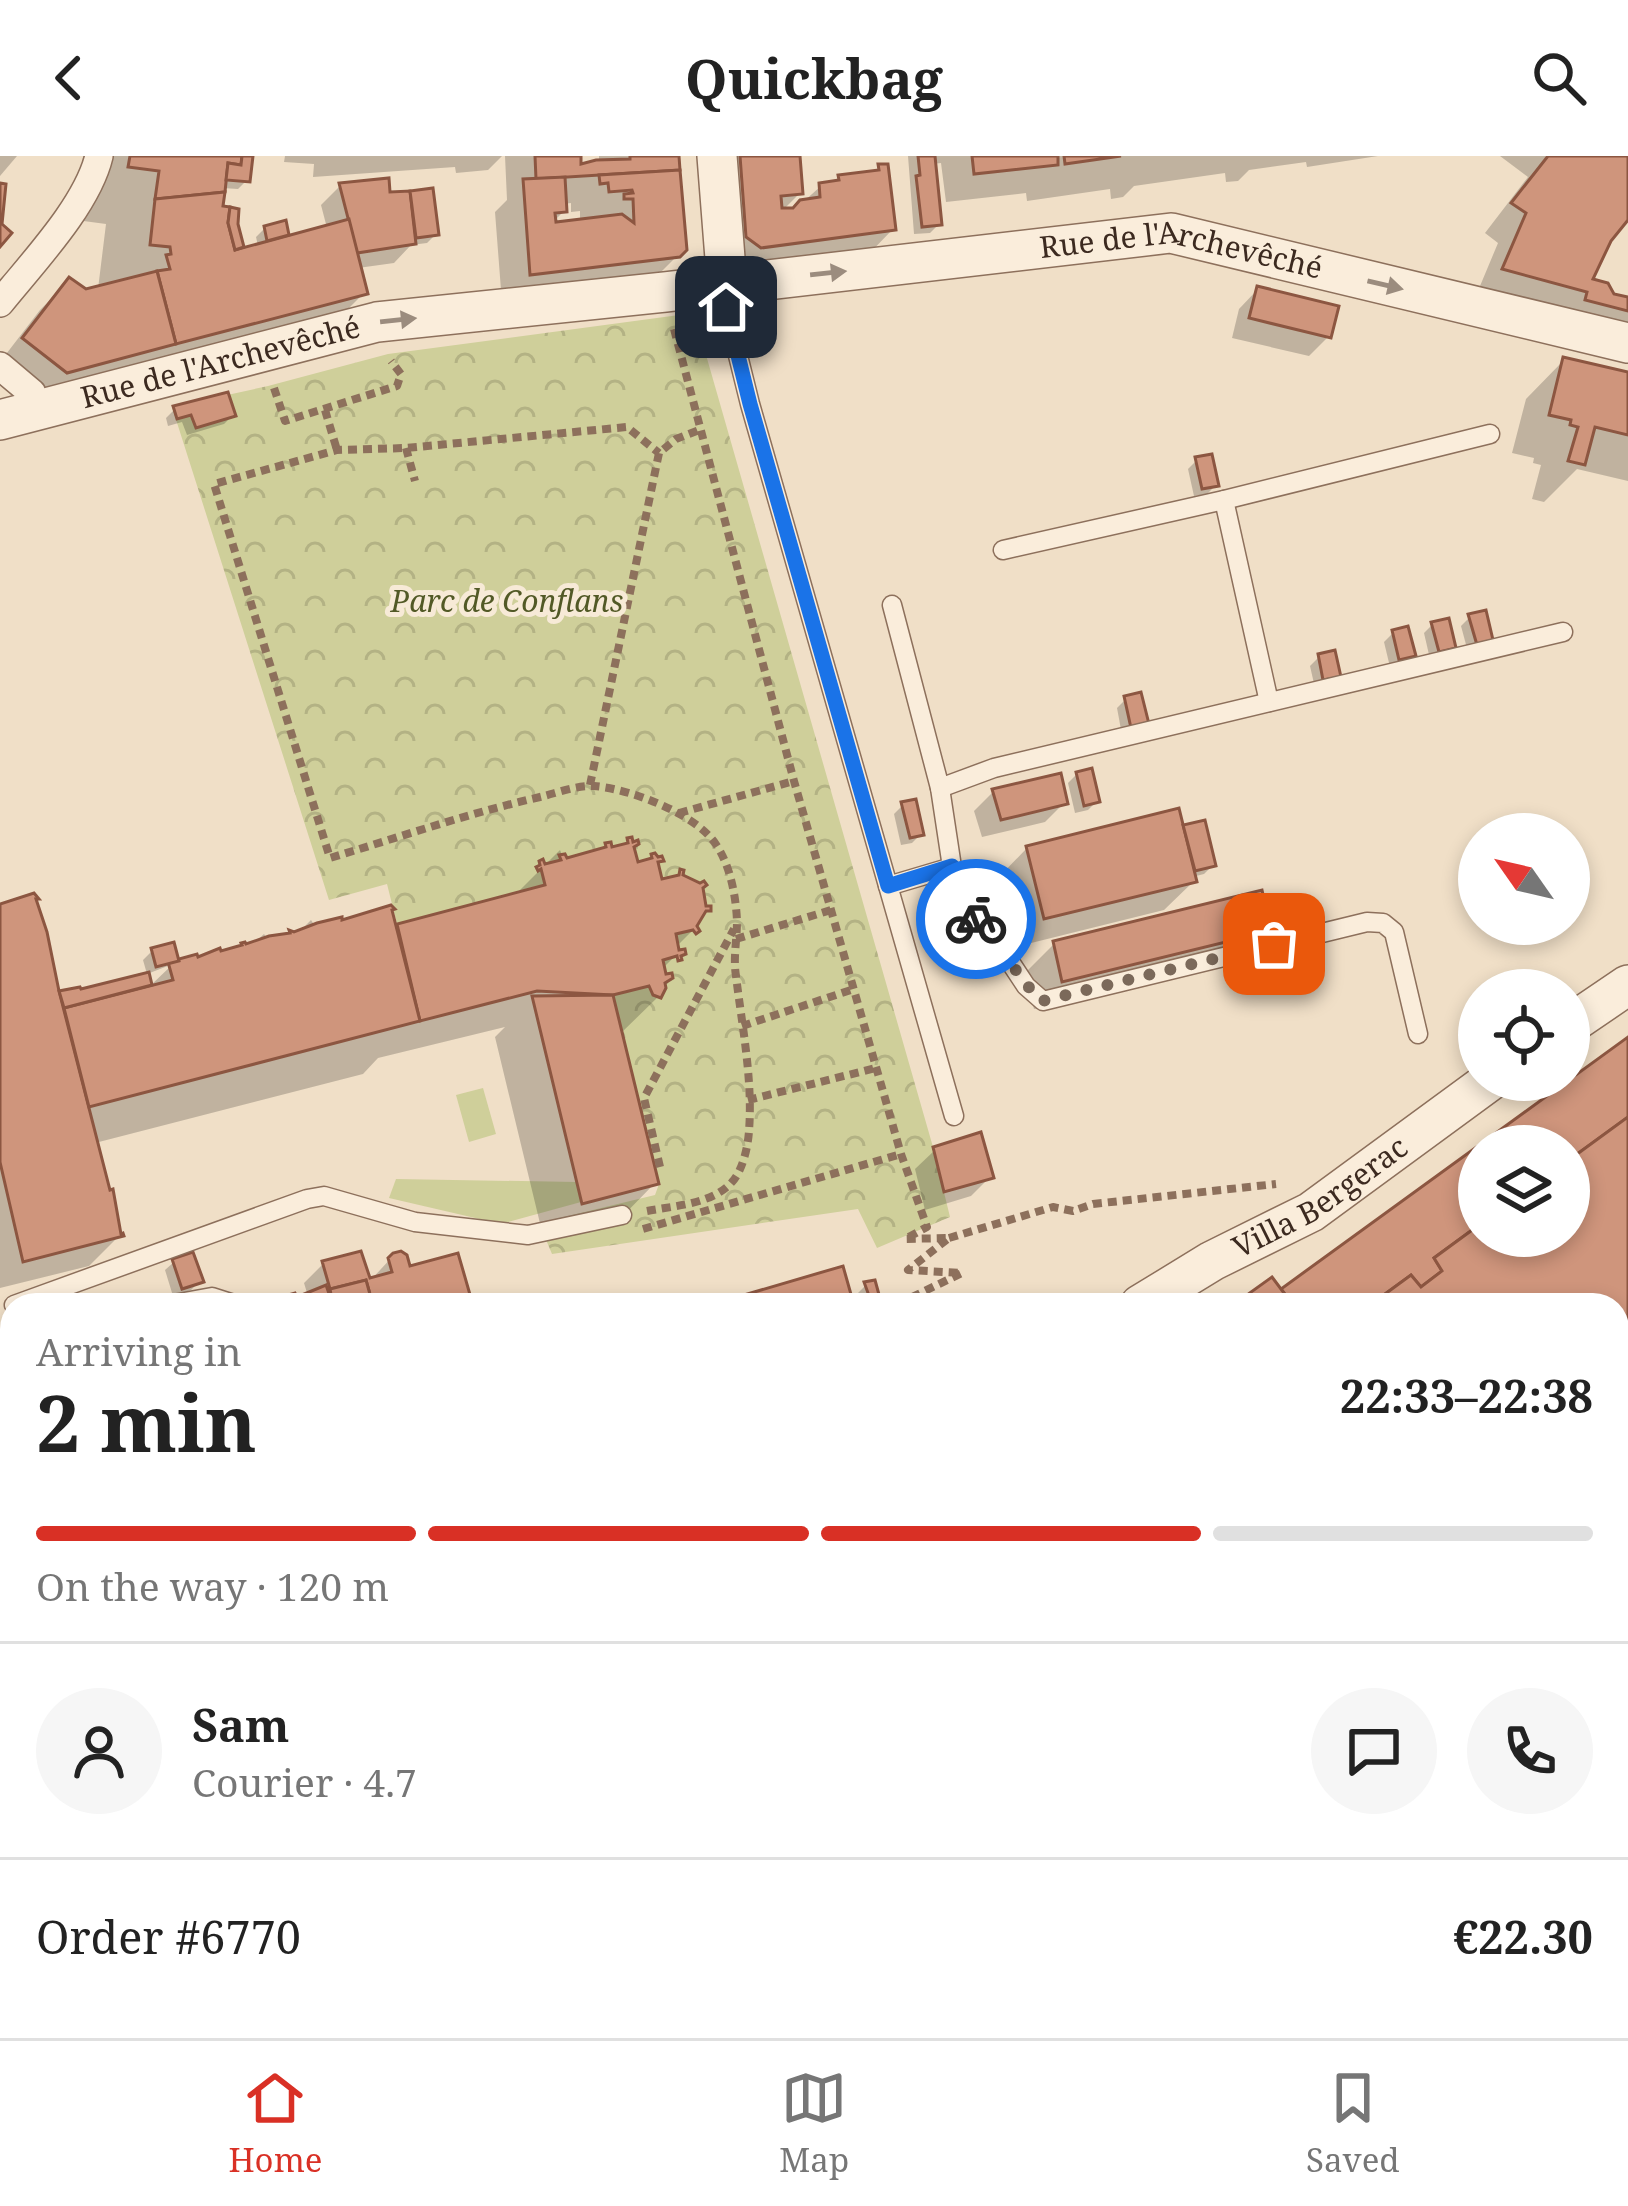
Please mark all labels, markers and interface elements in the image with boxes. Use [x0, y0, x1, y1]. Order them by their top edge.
text: Quickbag [685, 41, 943, 115]
icon: back [36, 45, 102, 111]
icon: search [1526, 45, 1592, 111]
street label: Rue de l'Archevêché [1037, 210, 1327, 288]
pin [675, 256, 777, 358]
one-way arrow [809, 263, 847, 282]
icon: home [693, 274, 759, 340]
one-way arrow [1367, 276, 1405, 295]
street label: Rue de l'Archevêché [76, 305, 364, 417]
one-way arrow [380, 310, 417, 329]
park label: Parc de Conflans [390, 580, 623, 621]
north arrow [1458, 813, 1590, 945]
map controls [1458, 813, 1590, 1257]
courier [916, 859, 1036, 979]
icon: bike [943, 886, 1009, 952]
pin [1223, 893, 1325, 995]
icon: bag [1241, 911, 1307, 977]
button: locate [1458, 969, 1590, 1101]
button: layers [1458, 1125, 1590, 1257]
street label: Villa Bergerac [1225, 1126, 1415, 1267]
text: Arriving in [36, 1324, 242, 1377]
text: 22:33–22:38 [1340, 1365, 1593, 1426]
text: 2 min [36, 1369, 257, 1475]
text: On the way · 120 m [36, 1559, 389, 1612]
button: person [36, 1688, 162, 1814]
button: chat [1311, 1688, 1437, 1814]
button: phone [1467, 1688, 1593, 1814]
text: Sam [192, 1694, 289, 1755]
text: Courier · 4.7 [192, 1755, 417, 1808]
text: Order #6770 [36, 1906, 301, 1967]
text: €22.30 [1453, 1906, 1593, 1967]
tab: Home [228, 2065, 322, 2182]
tab: Map [779, 2065, 849, 2182]
tab: Saved [1306, 2065, 1400, 2182]

